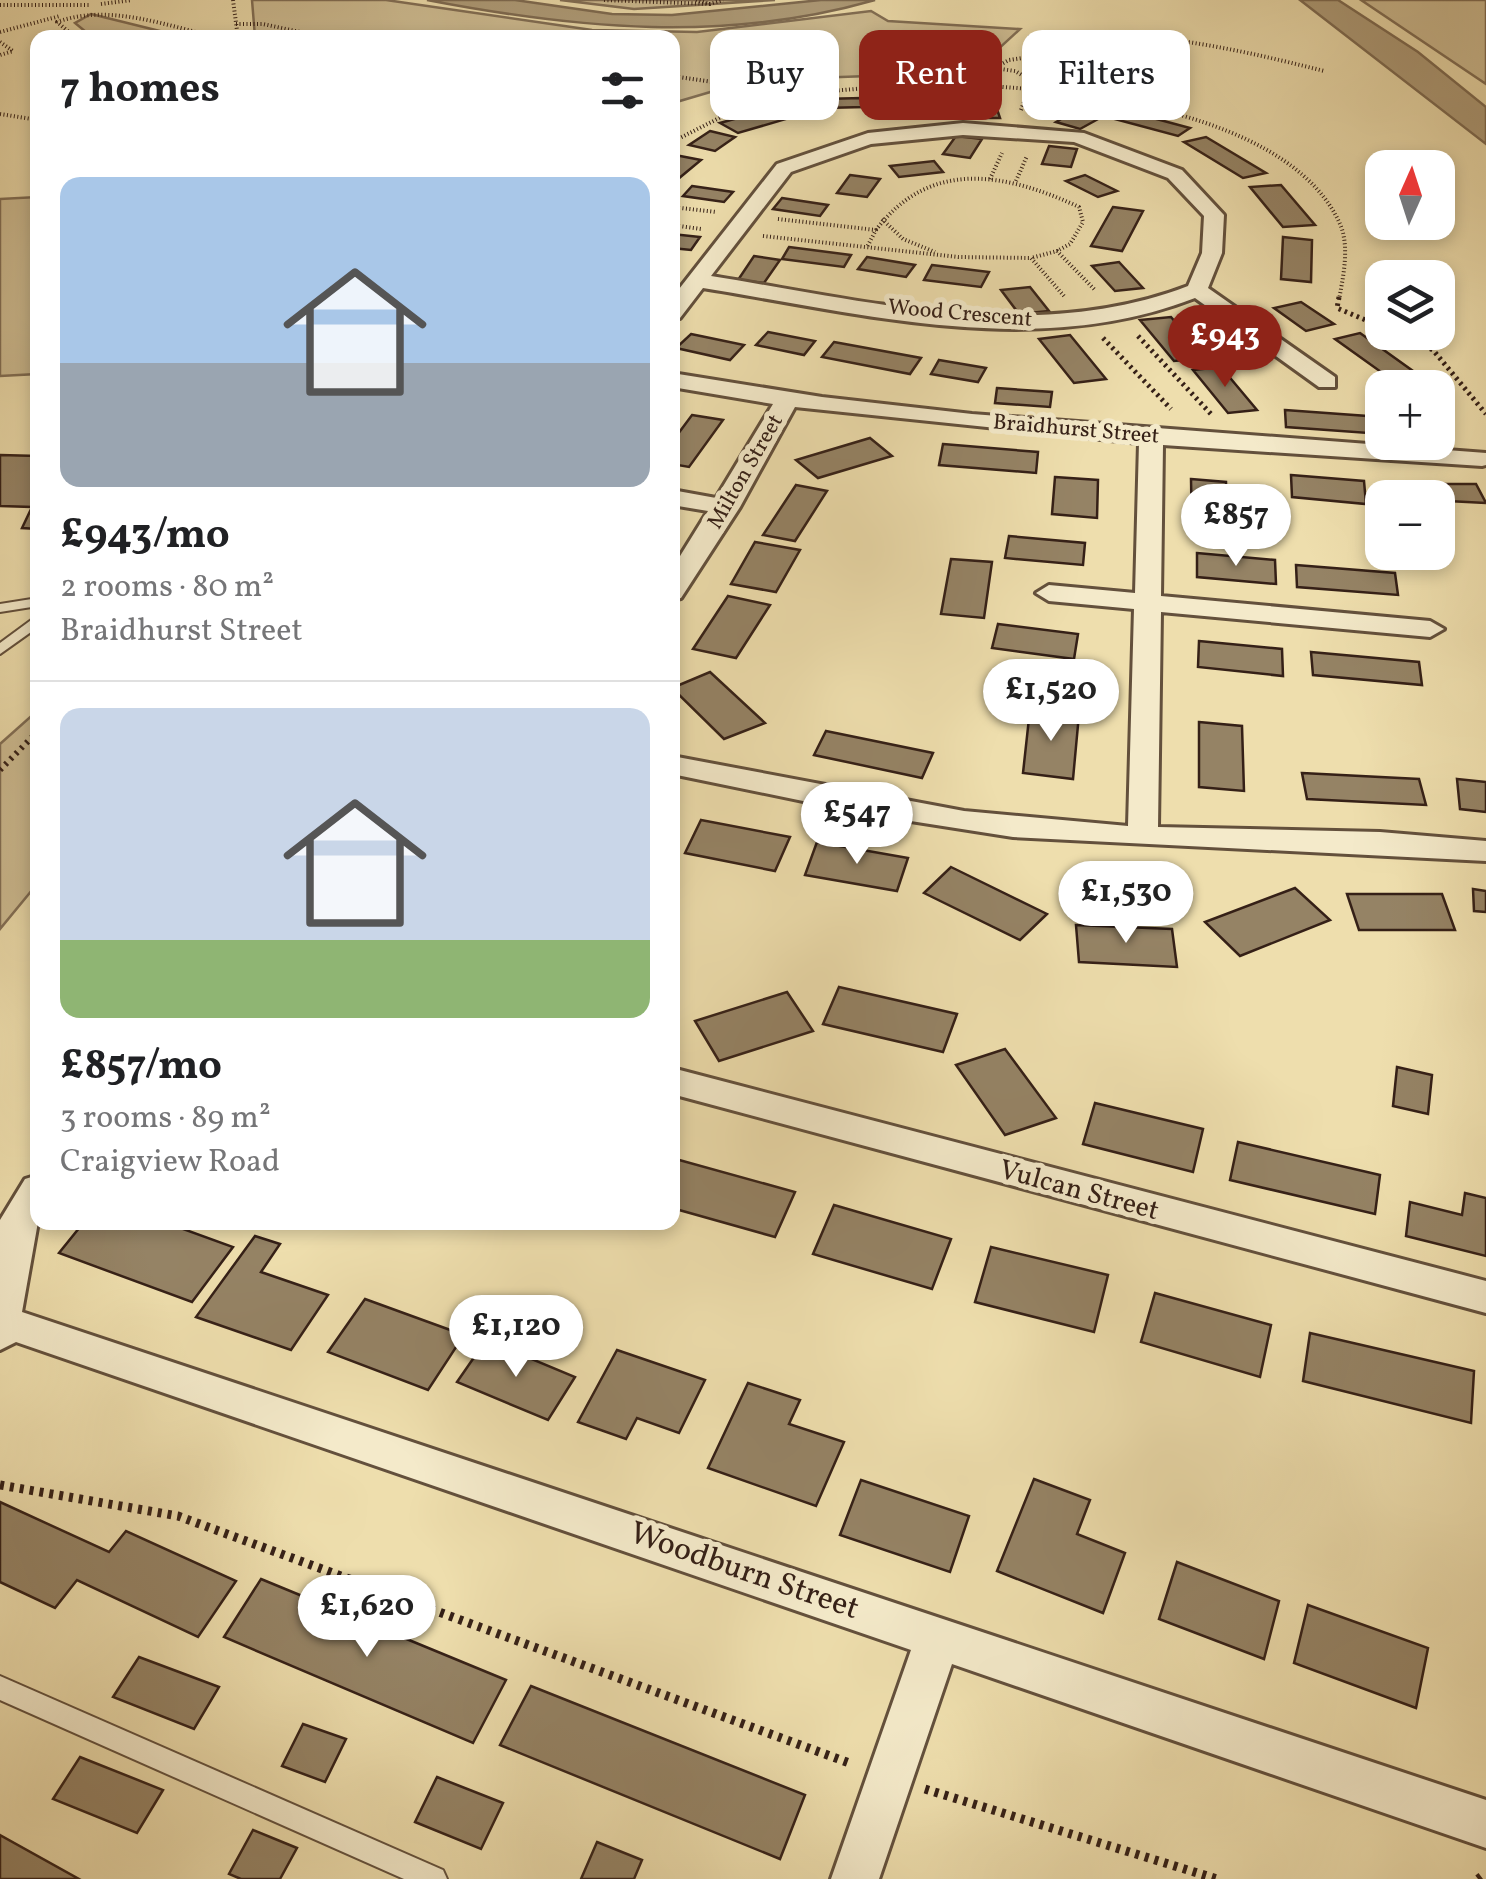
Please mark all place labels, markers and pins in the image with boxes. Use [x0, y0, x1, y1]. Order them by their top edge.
pin: £943 [1166, 305, 1284, 390]
pin: £857 [1177, 484, 1295, 569]
pin: £1,520 [970, 659, 1132, 744]
pin: £547 [798, 782, 916, 867]
pin: £1,530 [1045, 861, 1207, 946]
pin: £1,120 [435, 1295, 597, 1380]
pin: £1,620 [286, 1575, 448, 1660]

